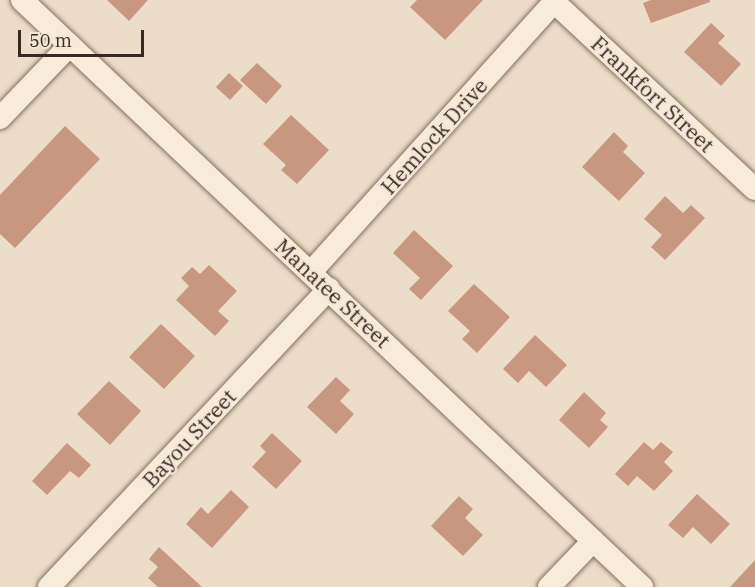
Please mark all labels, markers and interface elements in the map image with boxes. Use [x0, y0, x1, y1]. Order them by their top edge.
scale bar [21, 18, 147, 56]
text: 50 m [29, 29, 72, 52]
street label: Frankfort Street [586, 31, 720, 157]
street label: Hemlock Drive [375, 73, 493, 199]
street label: Manatee Street [270, 233, 396, 353]
street label: Bayou Street [137, 384, 241, 492]

